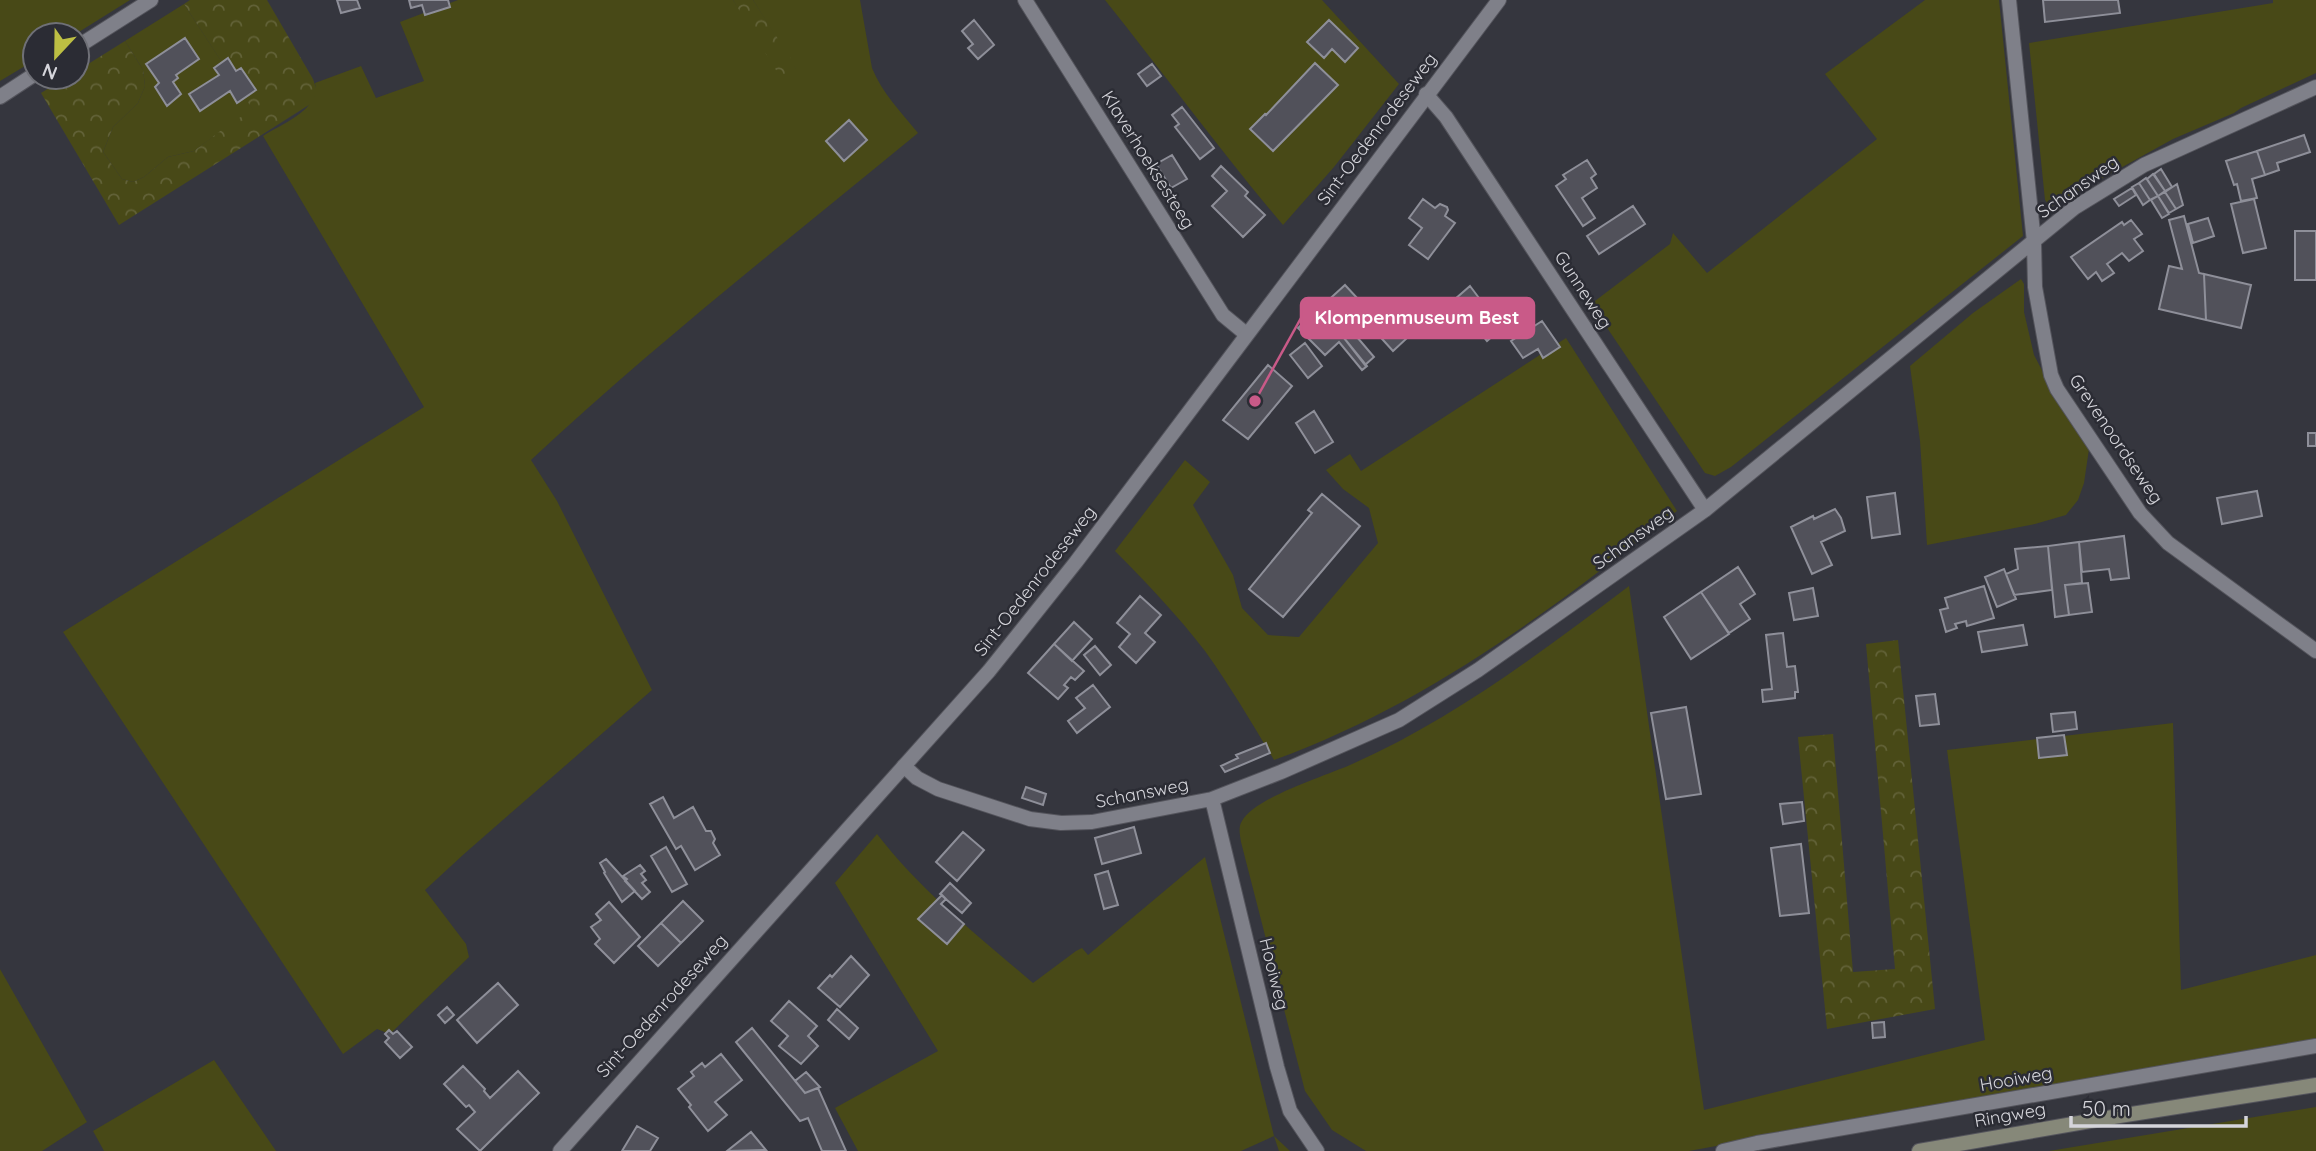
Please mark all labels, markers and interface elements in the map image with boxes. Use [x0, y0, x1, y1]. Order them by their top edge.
north arrow [21, 21, 91, 91]
street label: Sint-Oedenrodeseweg [1312, 48, 1441, 210]
text: N [39, 58, 61, 86]
street label: Klaverhoeksesteeg [1097, 86, 1200, 233]
street label: Schansweg [2033, 150, 2123, 223]
street label: Gunneweg [1550, 246, 1617, 333]
callout: Klompenmuseum Best [1301, 298, 1534, 338]
text: Klompenmuseum Best [1315, 305, 1519, 329]
street label: Grevenoordseweg [2064, 369, 2168, 508]
street label: Sint-Oedenrodeseweg [969, 501, 1101, 661]
street label: Schansweg [1588, 501, 1678, 575]
street label: Schansweg [1093, 772, 1190, 813]
street label: Sint-Oedenrodeseweg [591, 929, 732, 1082]
street label: Hooiweg [1254, 935, 1295, 1012]
street label: Hooiweg [1978, 1061, 2054, 1096]
scale bar [2071, 1084, 2246, 1128]
text: 50 m [2082, 1095, 2131, 1121]
street label: Ringweg [1972, 1097, 2048, 1132]

